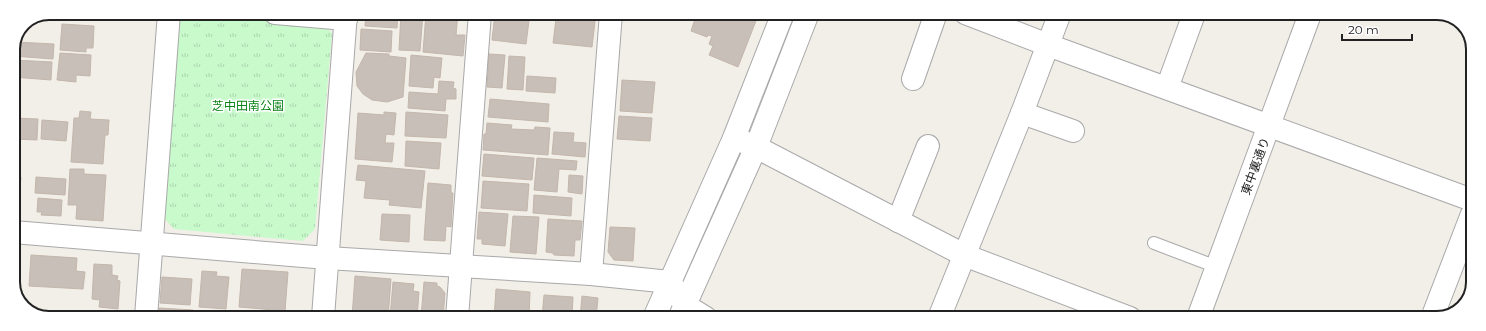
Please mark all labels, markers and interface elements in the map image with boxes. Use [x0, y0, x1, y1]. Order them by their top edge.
scale bar [1342, 16, 1412, 42]
text: 20 m [1348, 22, 1379, 37]
park label: 芝中田南公園 [212, 98, 284, 113]
street label: 東中裏通り [1238, 135, 1272, 197]

